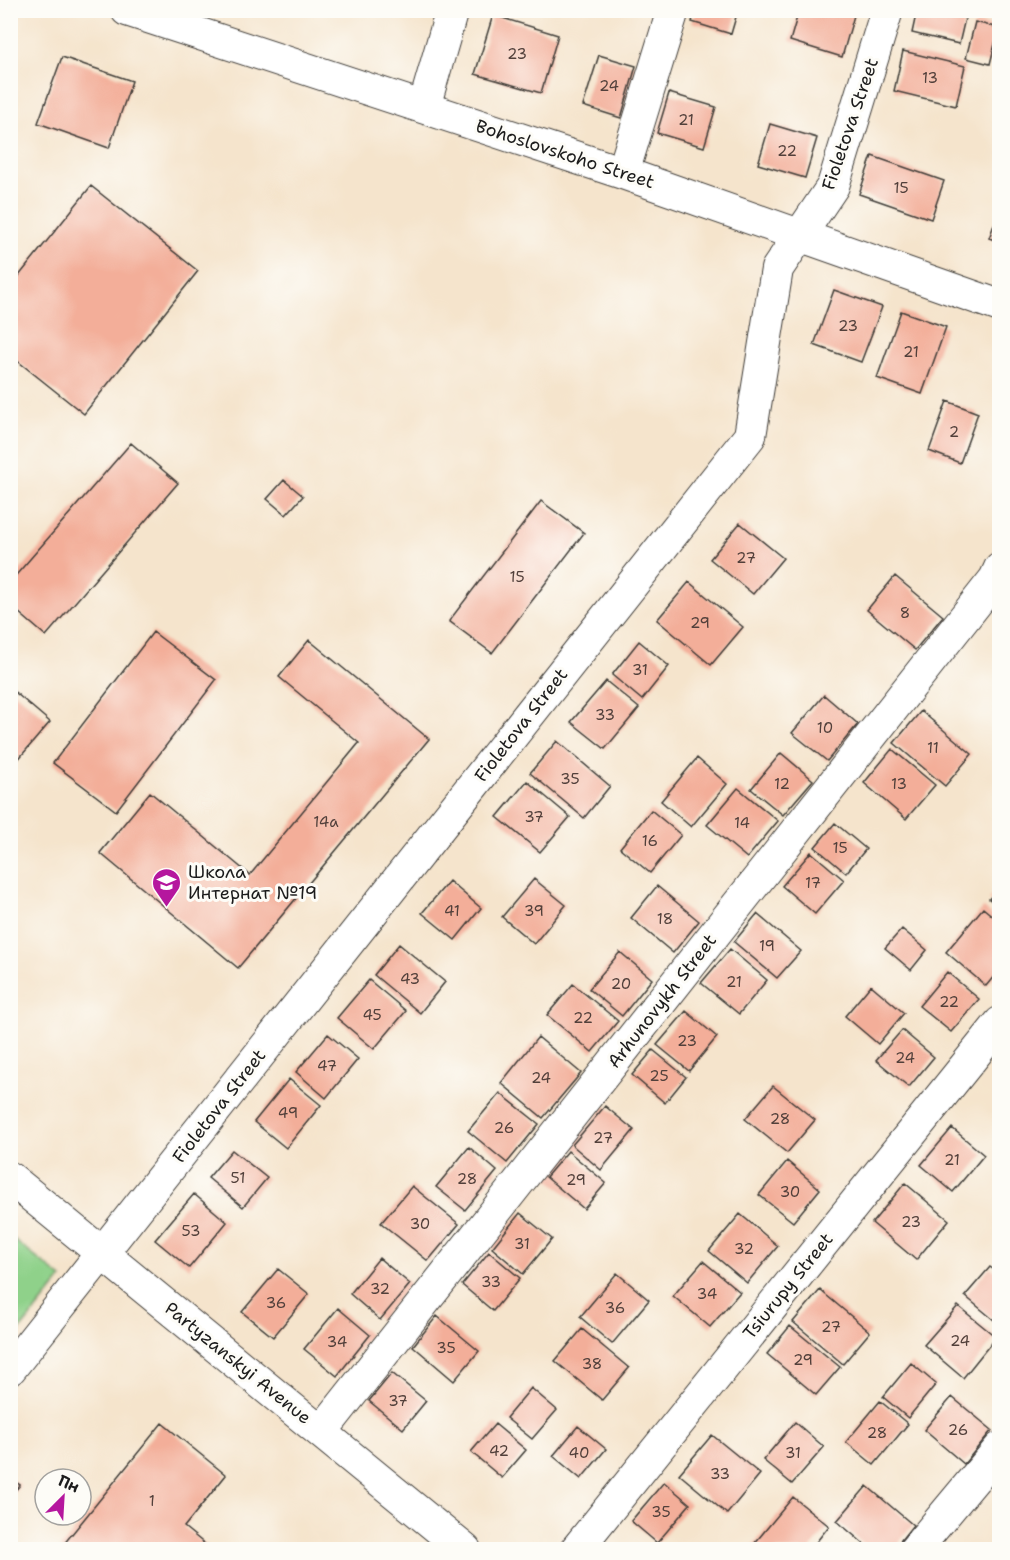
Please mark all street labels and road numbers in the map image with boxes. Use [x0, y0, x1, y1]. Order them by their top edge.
street label: Fioletova Street [816, 55, 884, 193]
street label: Bohoslovskoho Street [473, 114, 658, 194]
street label: Fioletova Street [469, 663, 573, 787]
street label: Arhunovykh Street [602, 929, 722, 1073]
street label: Fioletova Street [167, 1044, 271, 1168]
street label: Tsiurupy Street [738, 1228, 838, 1344]
street label: Partyzanskyi Avenue [160, 1296, 316, 1430]

